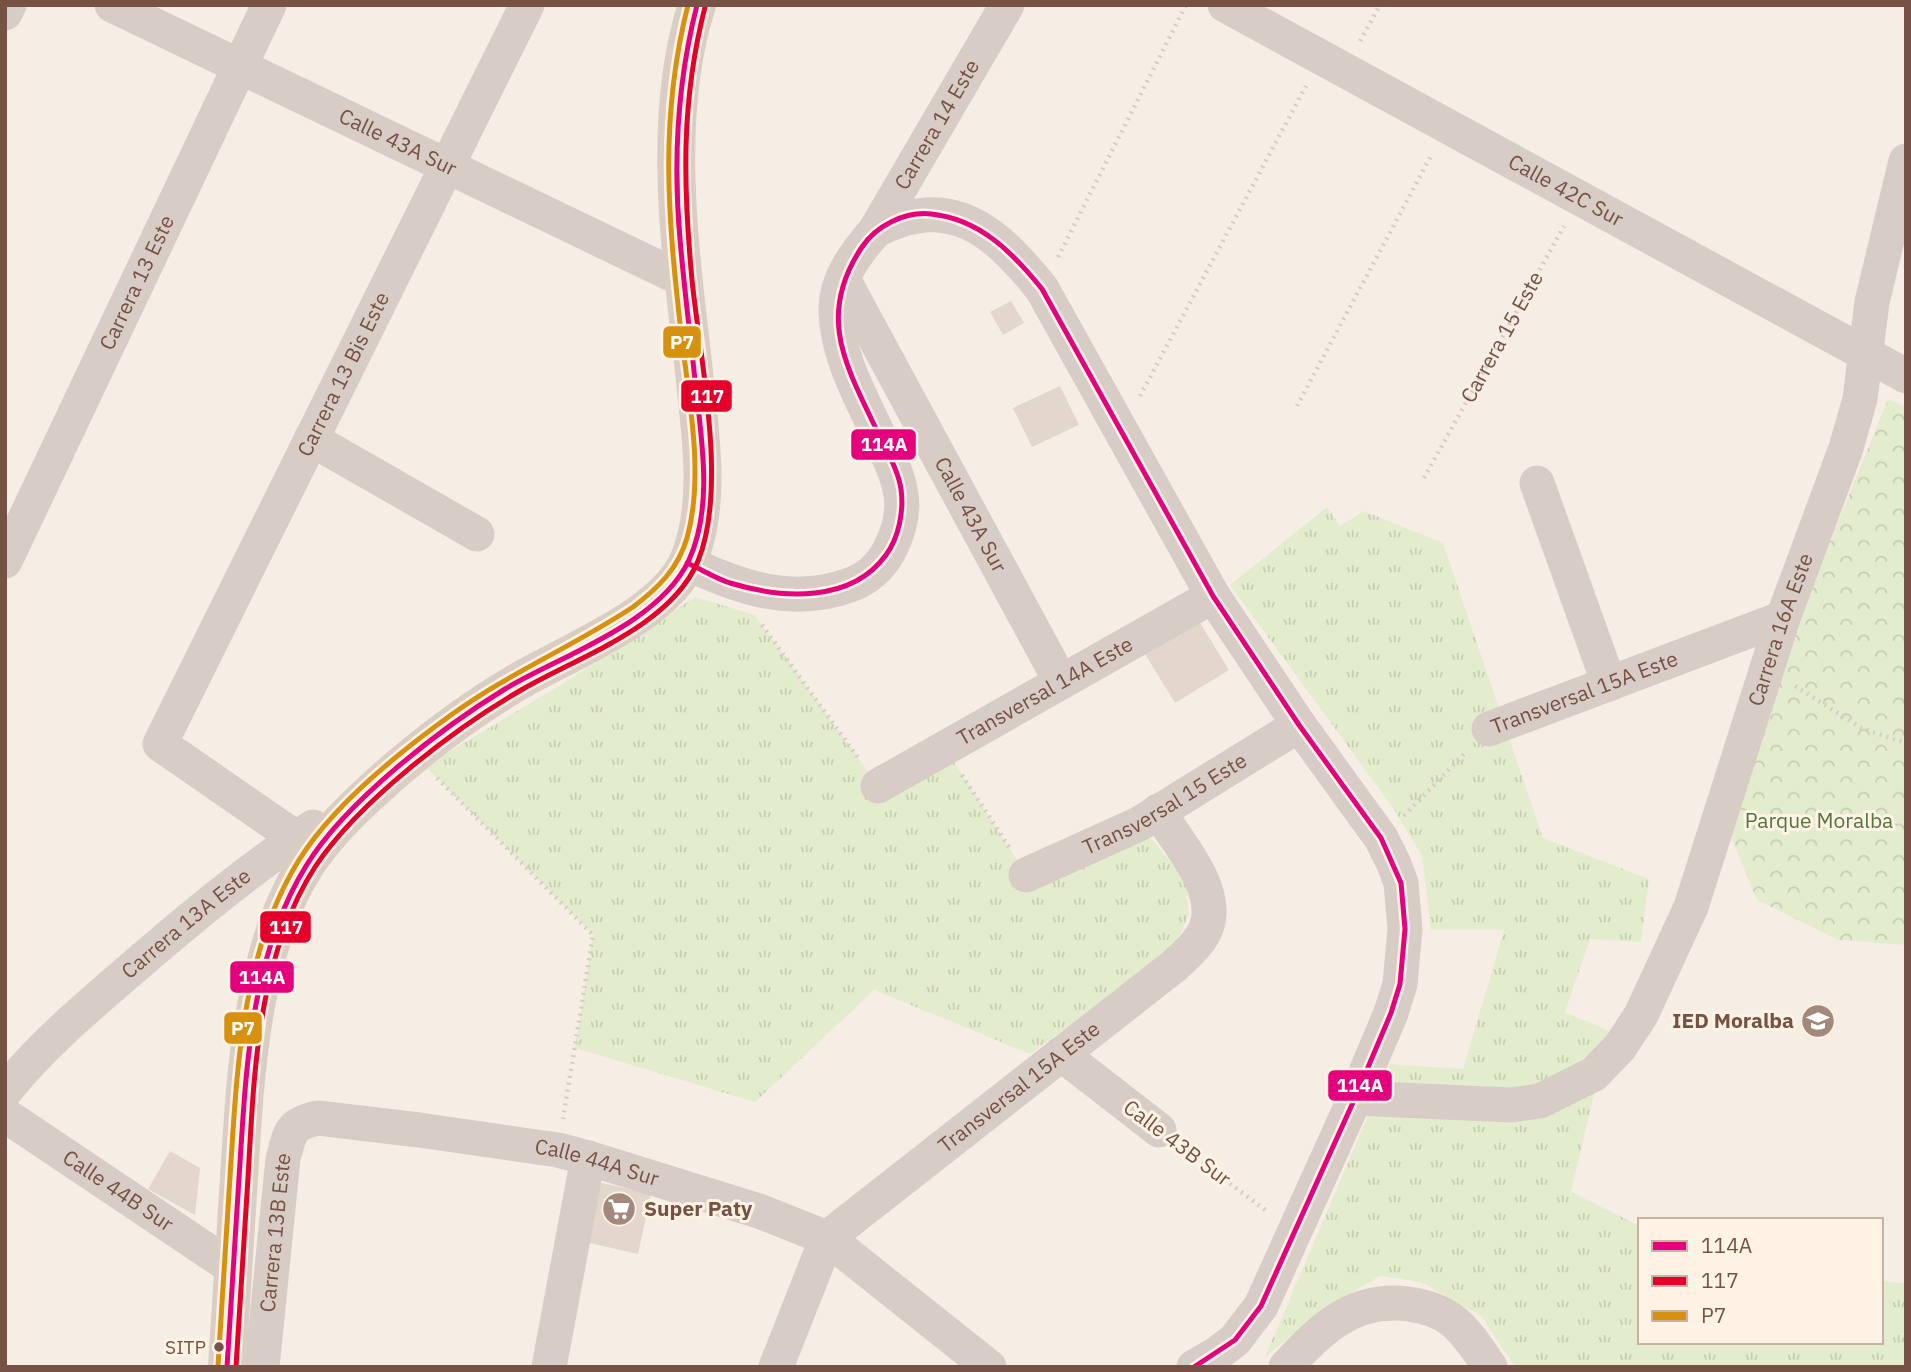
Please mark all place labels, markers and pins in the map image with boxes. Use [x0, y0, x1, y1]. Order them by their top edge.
school or university icon: IED Moralba [1799, 1002, 1837, 1040]
place label: IED Moralba [1672, 1006, 1794, 1034]
supermarket icon: Super Paty [600, 1190, 638, 1228]
place label: Super Paty [644, 1194, 753, 1222]
place label: SITP [165, 1335, 206, 1359]
marker: SITP [212, 1340, 226, 1354]

